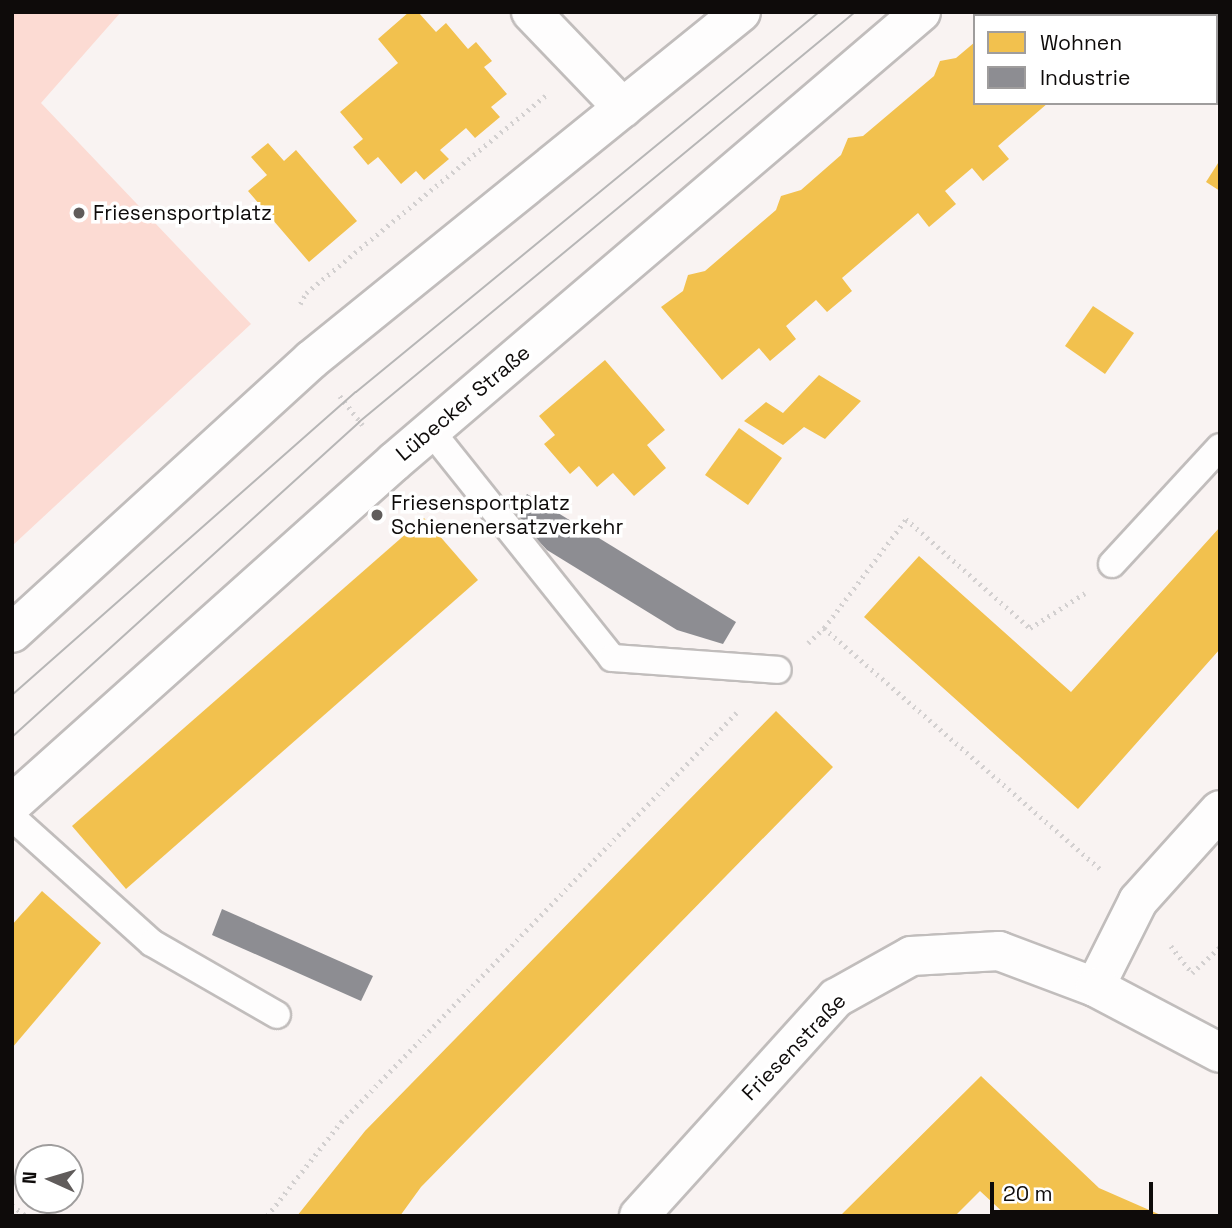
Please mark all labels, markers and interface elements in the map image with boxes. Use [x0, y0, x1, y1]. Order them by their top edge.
legend [973, 14, 1218, 105]
text: Wohnen [1040, 29, 1122, 56]
text: Industrie [1040, 64, 1130, 91]
place label: Friesensportplatz [93, 200, 272, 226]
marker: Friesensportplatz [71, 205, 87, 221]
street label: Lübecker Straße [391, 340, 535, 466]
place label: Friesensportplatz Schienenersatzverkehr [391, 490, 623, 540]
marker: Friesensportplatz Schienenersatzverkehr [369, 507, 385, 523]
street label: Friesenstraße [737, 988, 851, 1106]
north arrow [14, 1144, 84, 1214]
scale bar [994, 1168, 1157, 1212]
text: N [17, 1170, 42, 1185]
text: 20 m [1003, 1180, 1053, 1207]

